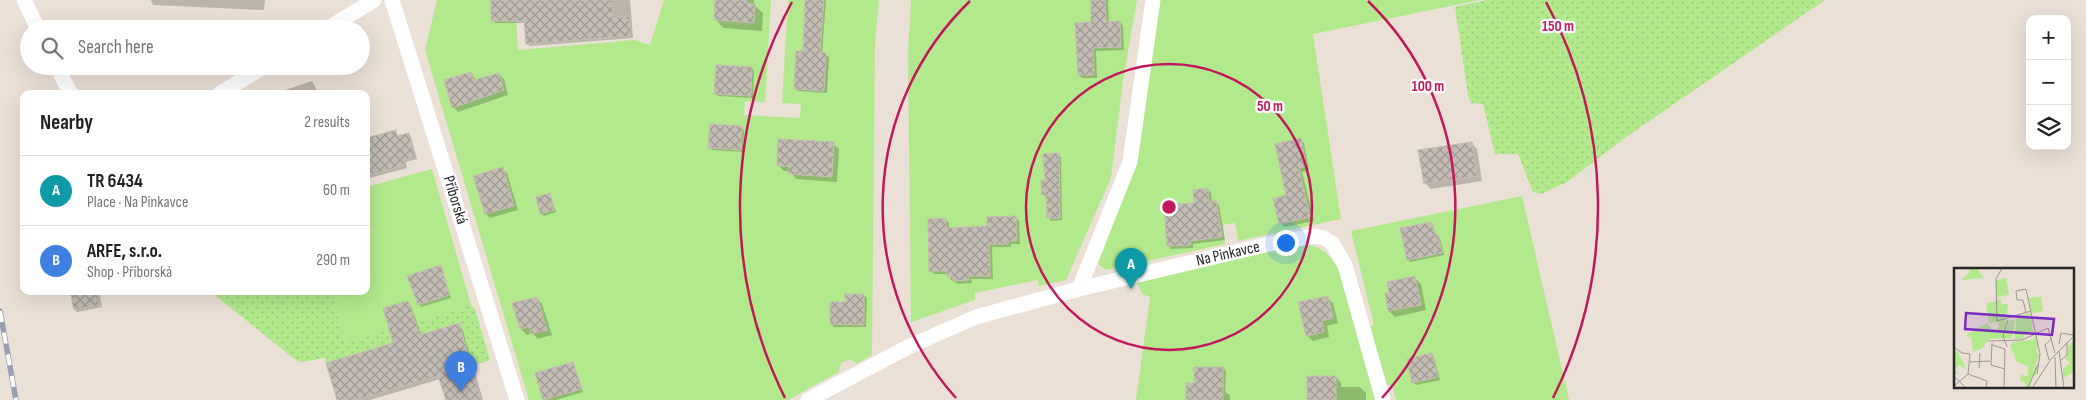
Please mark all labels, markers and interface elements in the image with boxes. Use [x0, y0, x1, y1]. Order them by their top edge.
map controls [2026, 15, 2071, 150]
button: + [2026, 15, 2071, 60]
text: 150 m [1542, 17, 1574, 36]
search box [20, 20, 370, 75]
icon: search [38, 34, 66, 62]
text: Search here [78, 36, 154, 59]
button: − [2026, 60, 2071, 105]
text: 100 m [1412, 77, 1444, 96]
text: 50 m [1257, 97, 1283, 116]
button: layers [2026, 105, 2071, 150]
text: Nearby [40, 110, 93, 135]
text: 2 results [304, 113, 350, 132]
text: TR 6434 [87, 170, 143, 193]
street label: Příborská [439, 173, 471, 227]
text: A [52, 181, 60, 200]
text: 60 m [323, 181, 350, 200]
text: Place · Na Pinkavce [87, 193, 188, 212]
centre of rings [1160, 198, 1178, 216]
your location [1273, 230, 1299, 256]
street label: Na Pinkavce [1194, 237, 1262, 271]
text: ARFE, s.r.o. [87, 240, 162, 263]
pin: A [1115, 248, 1147, 289]
text: B [52, 251, 60, 270]
text: 290 m [316, 251, 350, 270]
text: Shop · Příborská [87, 263, 172, 282]
inset map [1954, 268, 2074, 388]
pin: B [445, 351, 477, 392]

